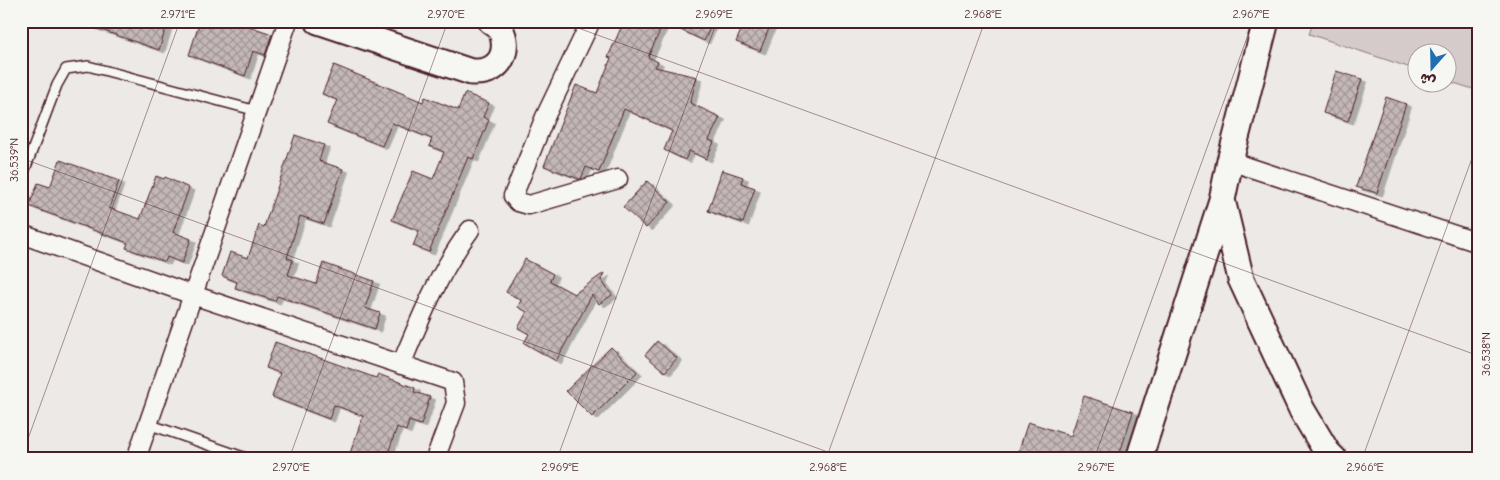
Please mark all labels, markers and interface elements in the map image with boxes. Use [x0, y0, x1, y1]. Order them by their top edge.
text: 2.971°E [160, 7, 196, 21]
text: 2.970°E [427, 7, 465, 21]
text: 2.969°E [695, 7, 733, 21]
text: 2.968°E [964, 7, 1002, 21]
text: 2.967°E [1233, 7, 1269, 21]
north arrow [1408, 42, 1458, 92]
text: ش [1418, 69, 1438, 90]
text: 36.539°N [7, 138, 21, 182]
text: 36.538°N [1479, 332, 1493, 376]
text: 2.970°E [272, 460, 310, 474]
text: 2.969°E [541, 460, 579, 474]
text: 2.968°E [809, 460, 847, 474]
text: 2.967°E [1078, 460, 1114, 474]
text: 2.966°E [1346, 460, 1384, 474]

